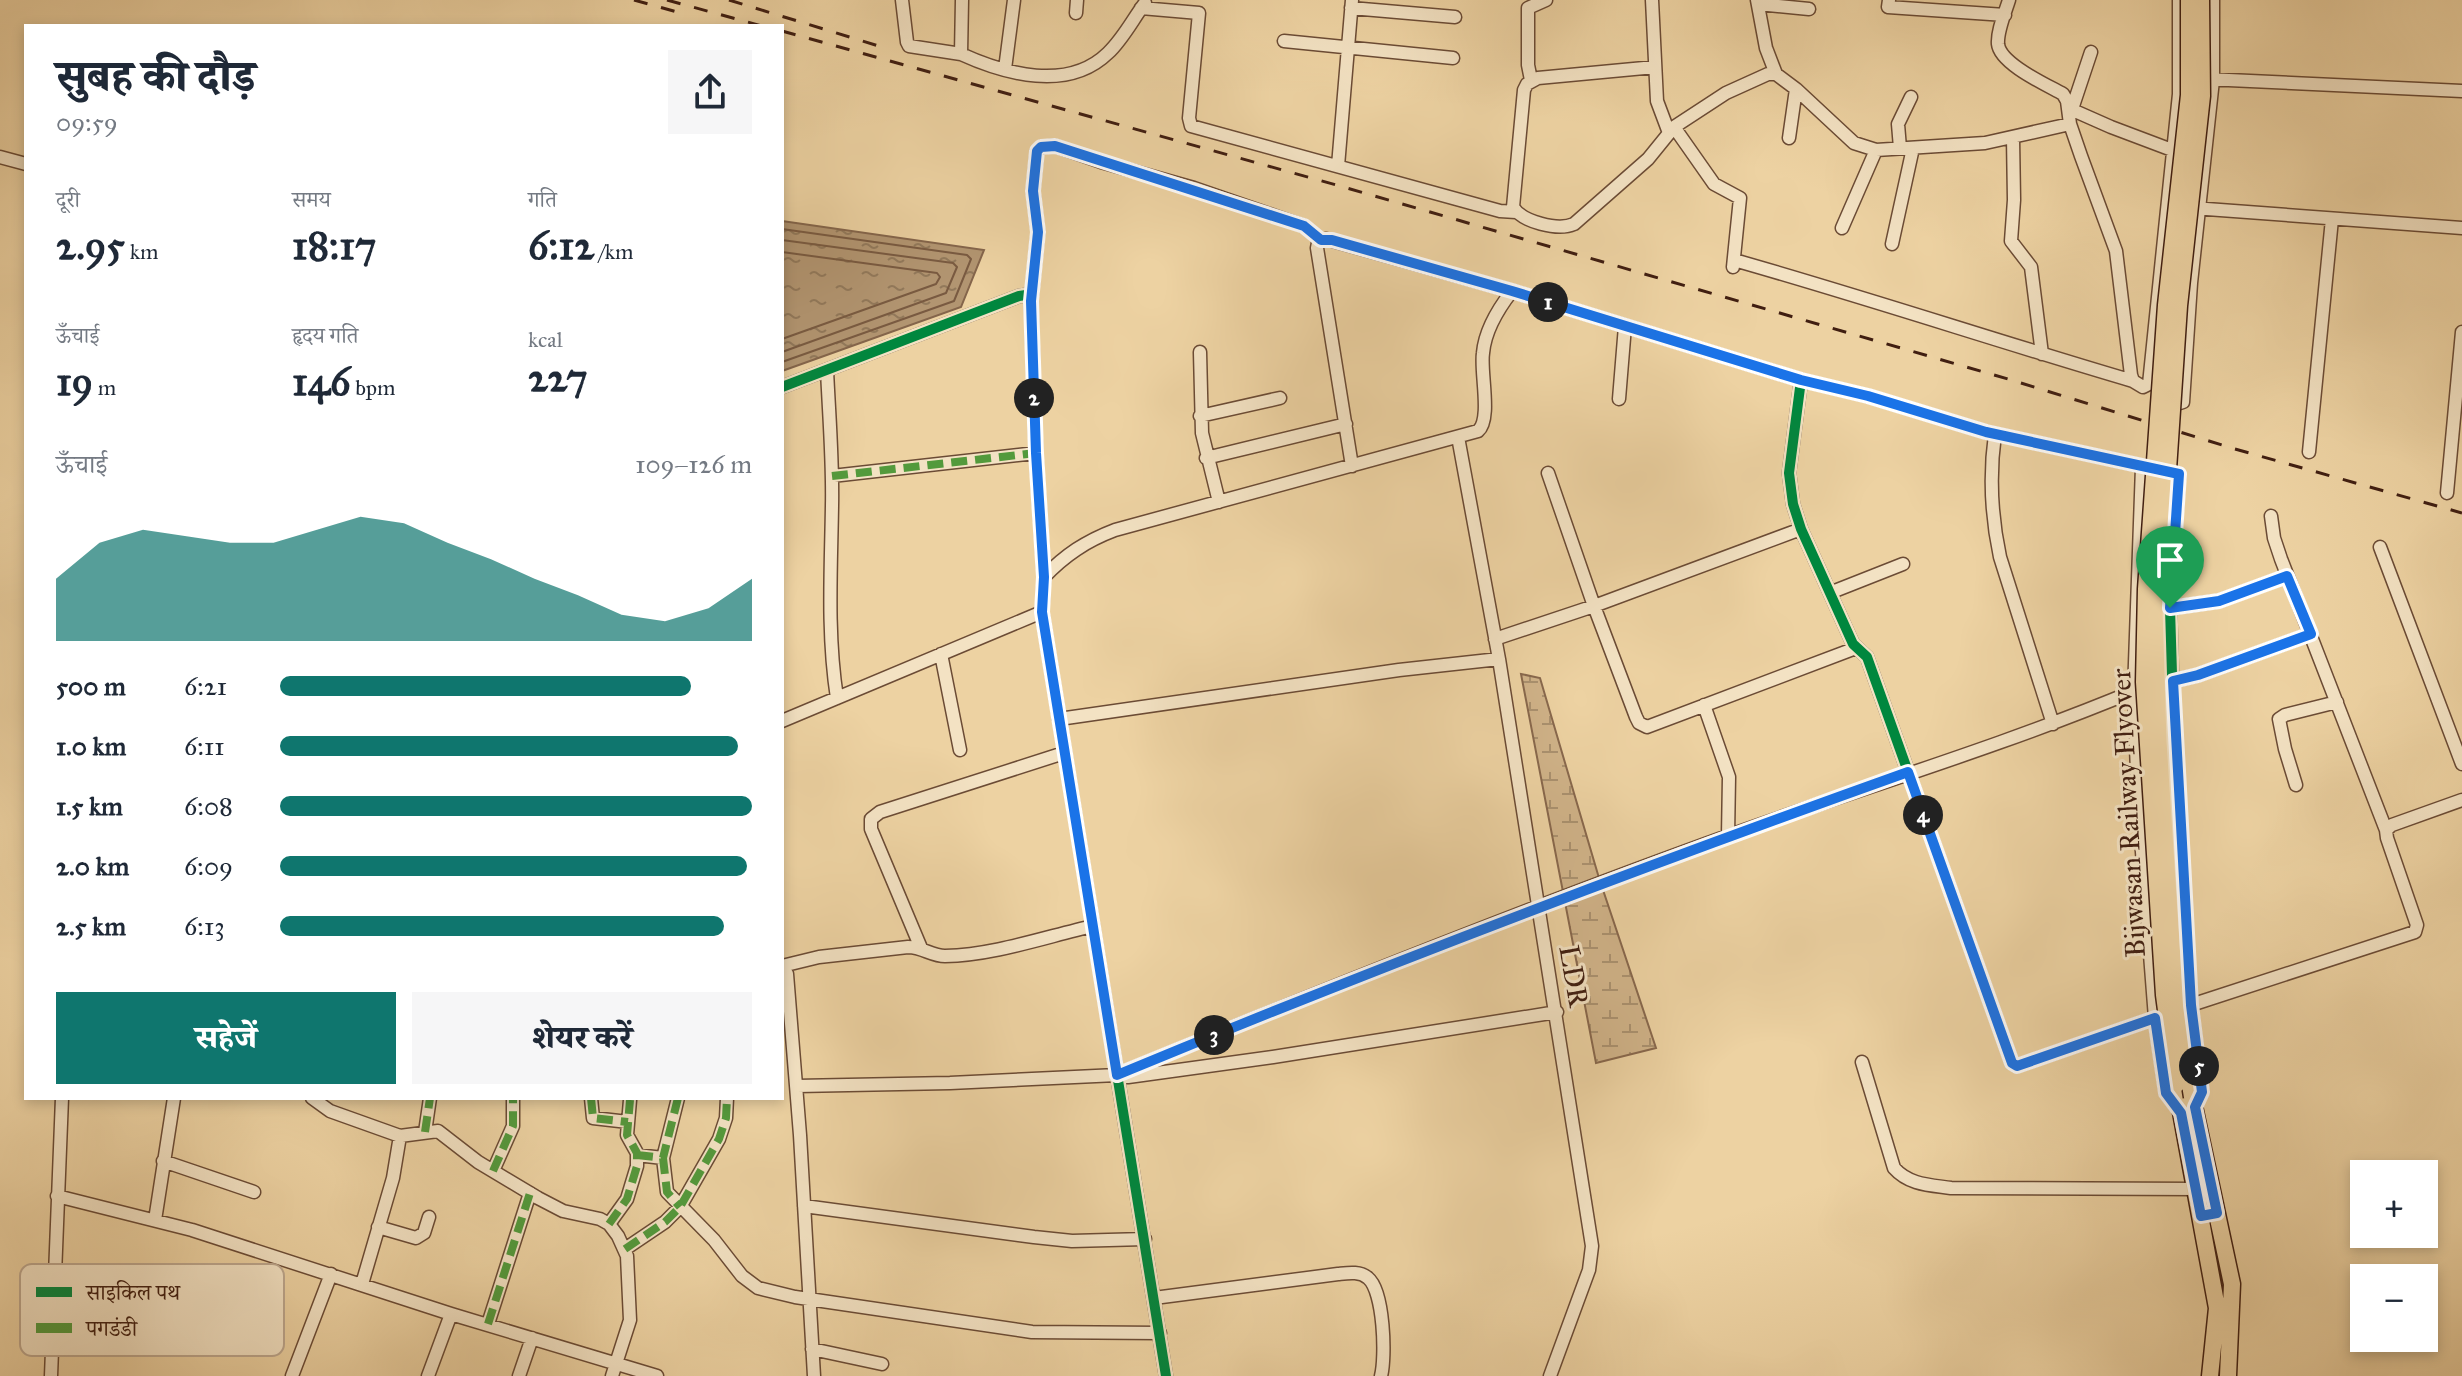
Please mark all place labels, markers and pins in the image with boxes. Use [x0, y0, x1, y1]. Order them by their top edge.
pin: 1 [1528, 282, 1568, 322]
pin: 2 [1014, 378, 1054, 418]
pin [2136, 526, 2204, 608]
pin: 4 [1903, 795, 1943, 835]
pin: 3 [1194, 1015, 1234, 1055]
pin: 5 [2179, 1046, 2219, 1086]

